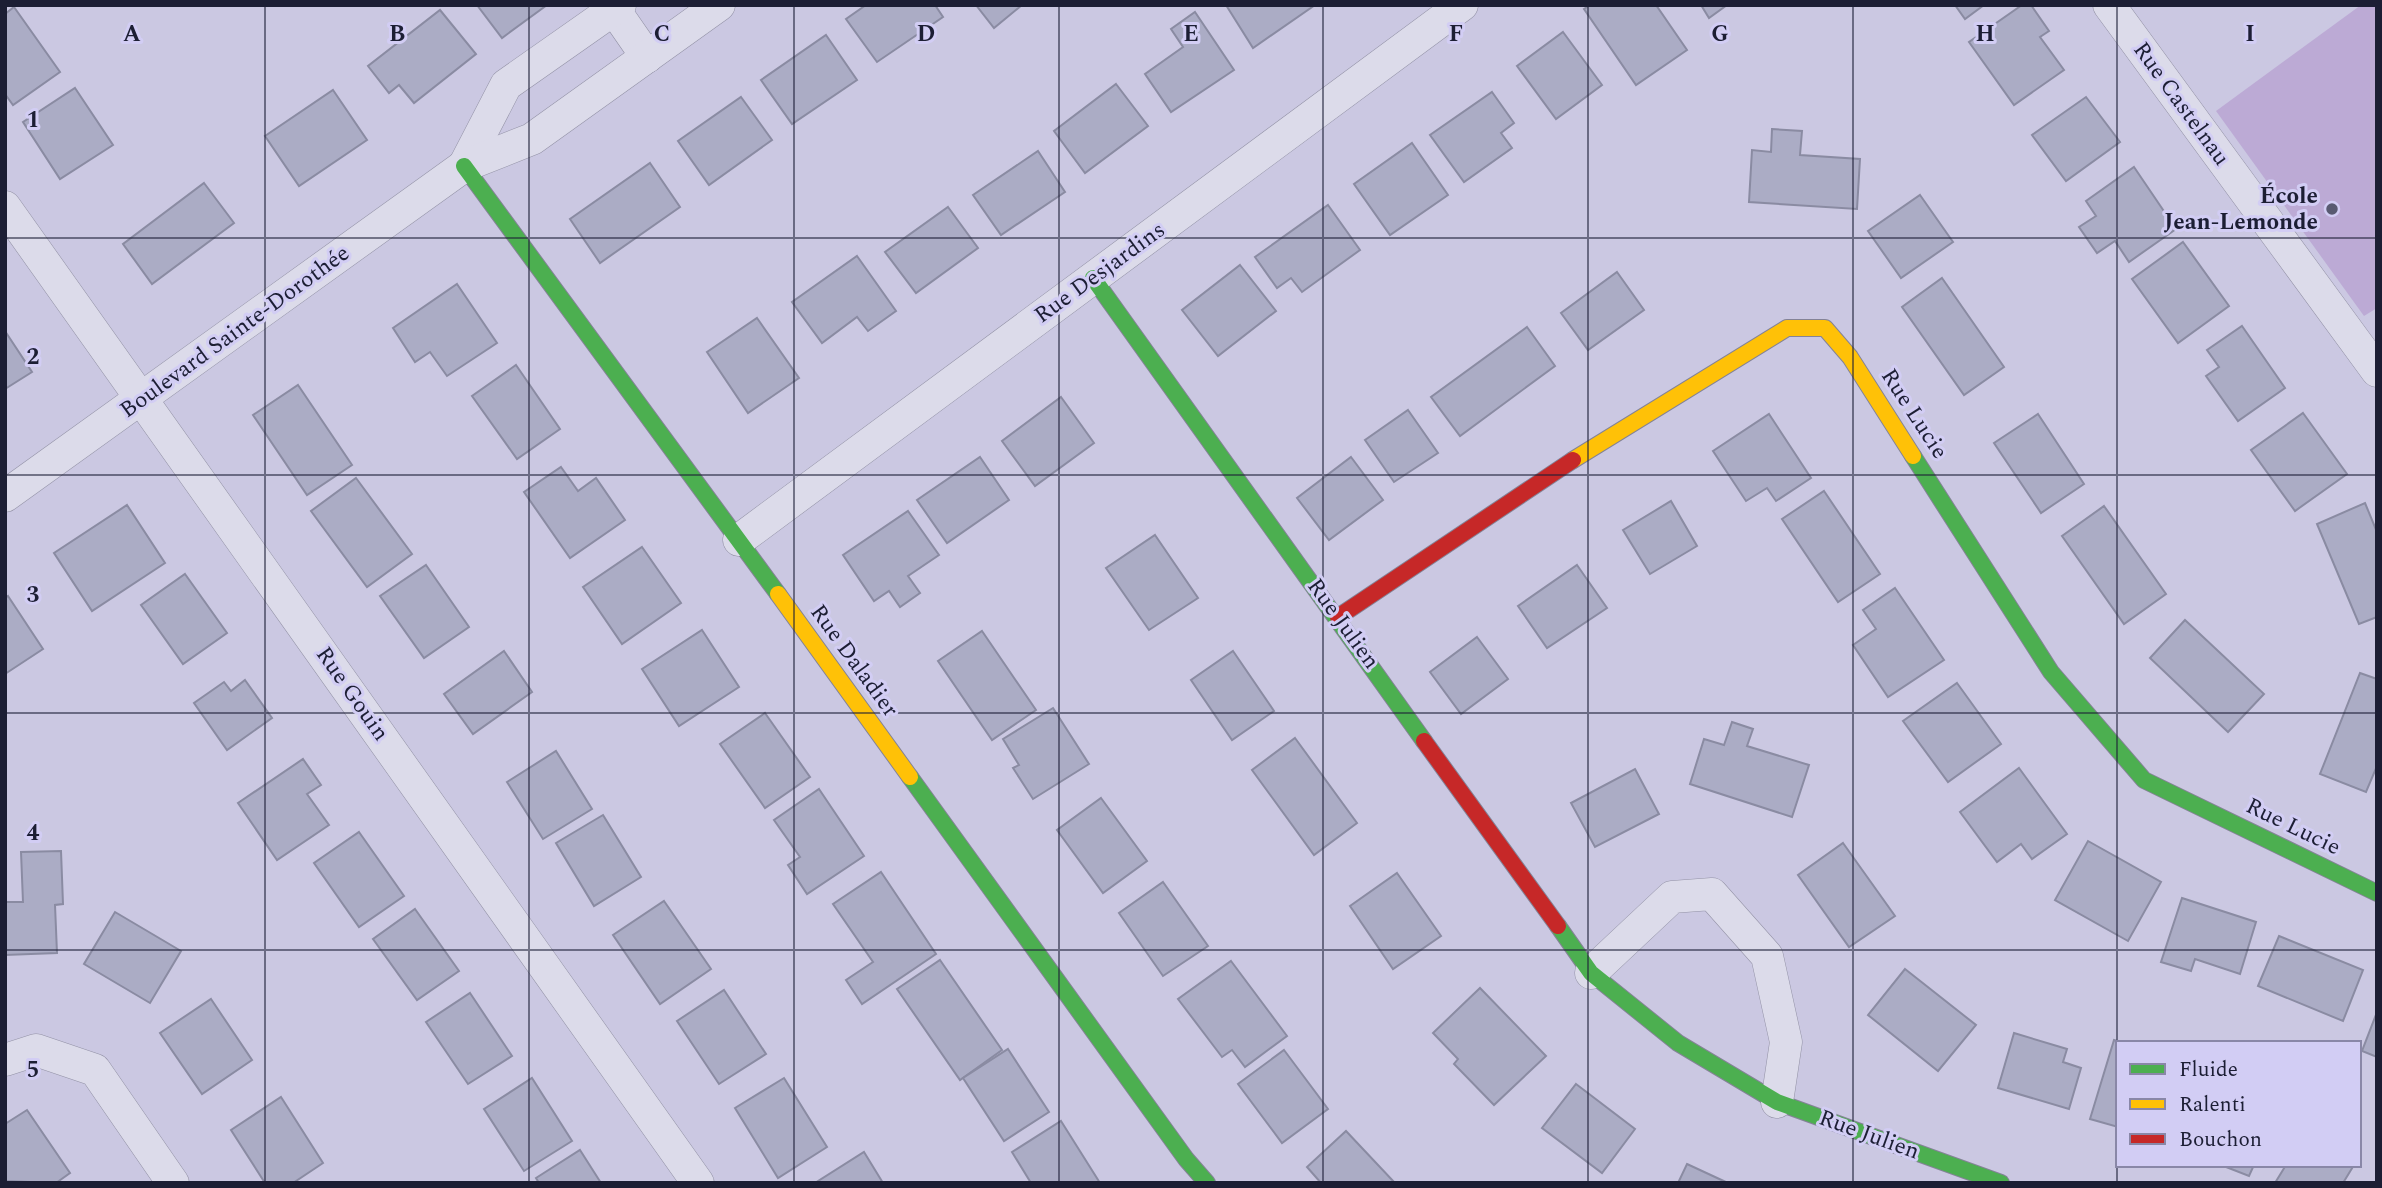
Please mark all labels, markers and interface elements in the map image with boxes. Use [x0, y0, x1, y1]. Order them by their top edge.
text: A [123, 17, 141, 52]
text: B [389, 17, 405, 52]
text: C [654, 17, 670, 52]
text: D [917, 17, 935, 52]
text: E [1183, 17, 1199, 52]
text: F [1449, 17, 1463, 52]
text: G [1711, 17, 1729, 52]
text: H [1975, 17, 1995, 52]
text: I [2245, 17, 2255, 52]
street label: Rue Castelnau [2124, 35, 2238, 173]
text: 1 [27, 103, 39, 138]
place label: École Jean-Lemonde [2164, 179, 2318, 240]
marker: École Jean-Lemonde [2324, 201, 2340, 217]
street label: Rue Desjardins [1027, 213, 1173, 333]
street label: Boulevard Sainte-Dorothée [113, 236, 357, 428]
text: 2 [27, 340, 40, 375]
street label: Rue Lucie [1872, 362, 1956, 466]
street label: Rue Julien [1298, 571, 1388, 677]
text: 3 [27, 578, 40, 613]
street label: Rue Daladier [801, 597, 907, 725]
street label: Rue Gouin [307, 639, 397, 749]
street label: Rue Lucie [2240, 789, 2346, 865]
text: 4 [27, 816, 40, 851]
legend [2116, 1041, 2361, 1167]
text: 5 [27, 1053, 39, 1088]
text: Fluide [2179, 1054, 2238, 1086]
text: Ralenti [2179, 1089, 2246, 1121]
street label: Rue Julien [1814, 1101, 1924, 1169]
text: Bouchon [2179, 1124, 2262, 1156]

